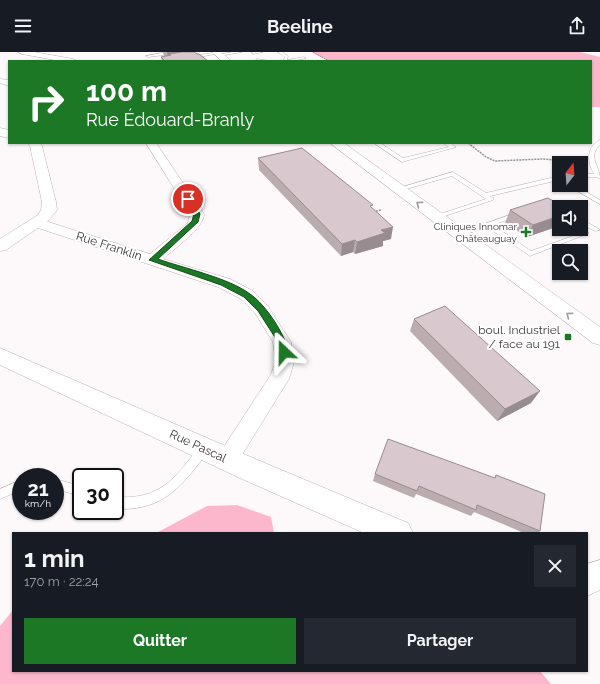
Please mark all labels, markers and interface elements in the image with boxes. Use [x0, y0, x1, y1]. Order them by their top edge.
icon: menu [12, 15, 34, 37]
icon: share [566, 15, 588, 37]
text: Beeline [267, 16, 333, 37]
text: 100 m [86, 75, 167, 108]
icon: right [20, 76, 72, 128]
text: Rue Édouard-Branly [86, 109, 254, 130]
north arrow [552, 156, 588, 192]
map controls [552, 156, 588, 280]
pin [171, 182, 205, 216]
icon: arrive [177, 188, 199, 210]
button: sound [552, 200, 588, 236]
one-way arrow [416, 202, 423, 209]
place label: Cliniques Innomar Châteauguay [434, 221, 518, 244]
marker: Cliniques Innomar Châteauguay [520, 226, 532, 238]
street label: Rue Franklin [74, 229, 144, 263]
button: search [552, 244, 588, 280]
one-way arrow [566, 313, 573, 320]
place label: boul. Industriel / face au 191 [478, 323, 561, 351]
position arrow [263, 331, 305, 373]
marker: boul. Industriel / face au 191 [563, 332, 573, 342]
street label: Rue Pascal [167, 427, 229, 466]
speed limit sign: 30 [72, 468, 124, 520]
text: 21 [27, 477, 49, 501]
text: km/h [25, 498, 51, 509]
text: 1 min [24, 544, 85, 573]
button: close [534, 545, 576, 587]
text: 170 m · 22:24 [24, 574, 99, 589]
button: Quitter [24, 618, 296, 664]
button: Partager [304, 618, 576, 664]

